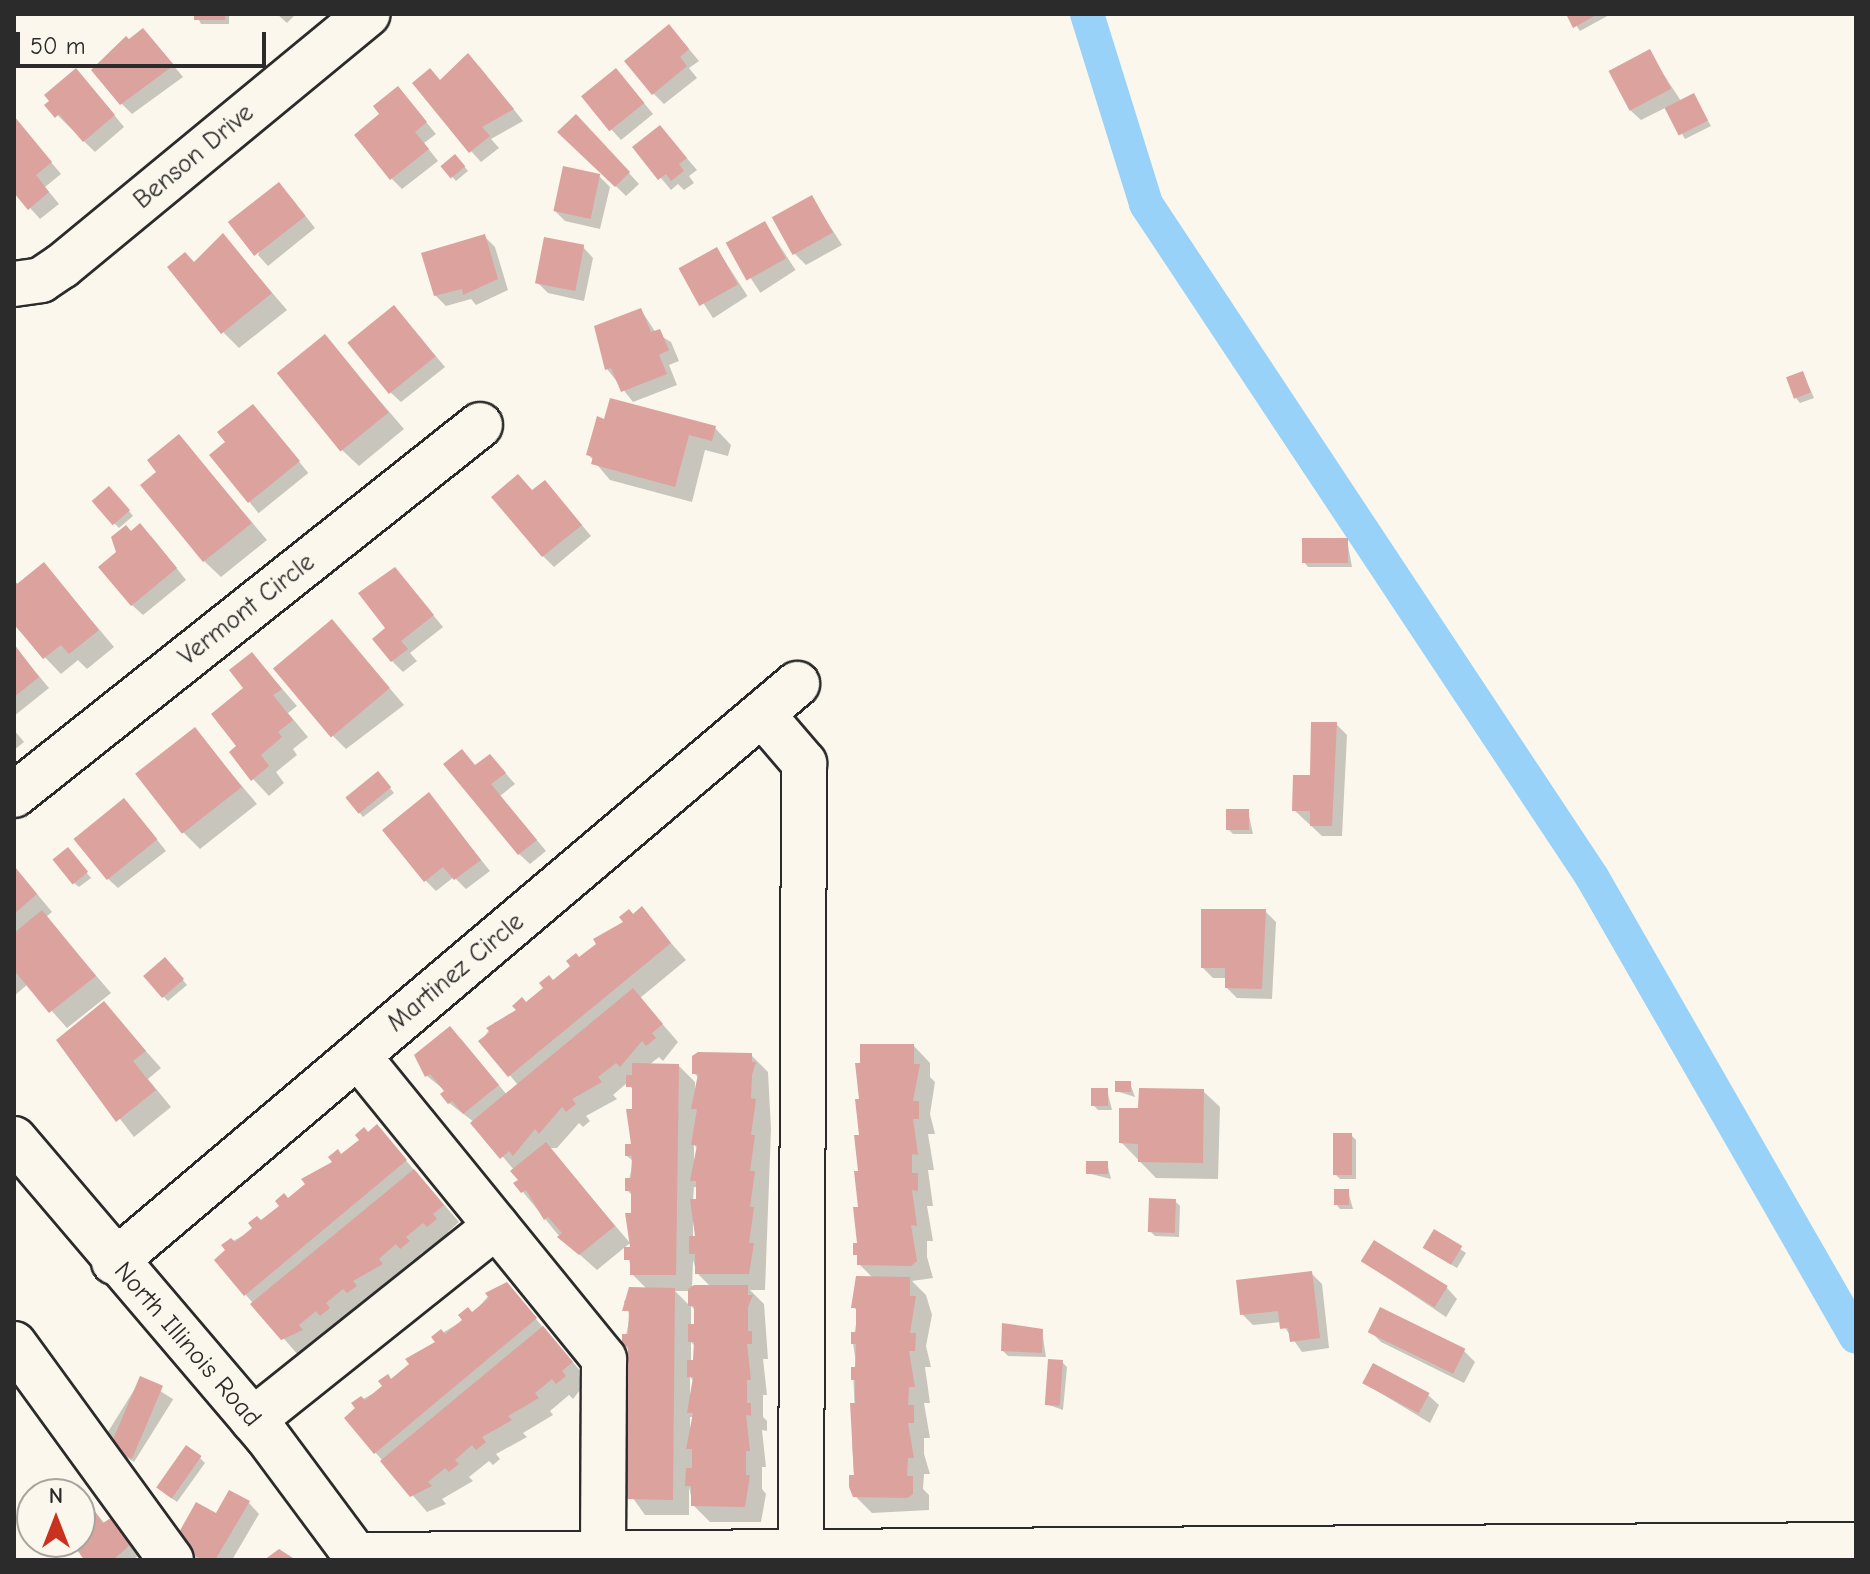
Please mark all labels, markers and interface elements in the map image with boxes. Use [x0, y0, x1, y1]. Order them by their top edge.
scale bar [20, 16, 270, 66]
text: 50 m [30, 32, 86, 60]
street label: Benson Drive [128, 98, 260, 216]
street label: Vermont Circle [173, 547, 321, 673]
street label: Martinez Circle [381, 907, 531, 1039]
street label: North Illinois Road [107, 1256, 267, 1434]
north arrow [16, 1478, 96, 1558]
text: N [49, 1483, 63, 1509]

